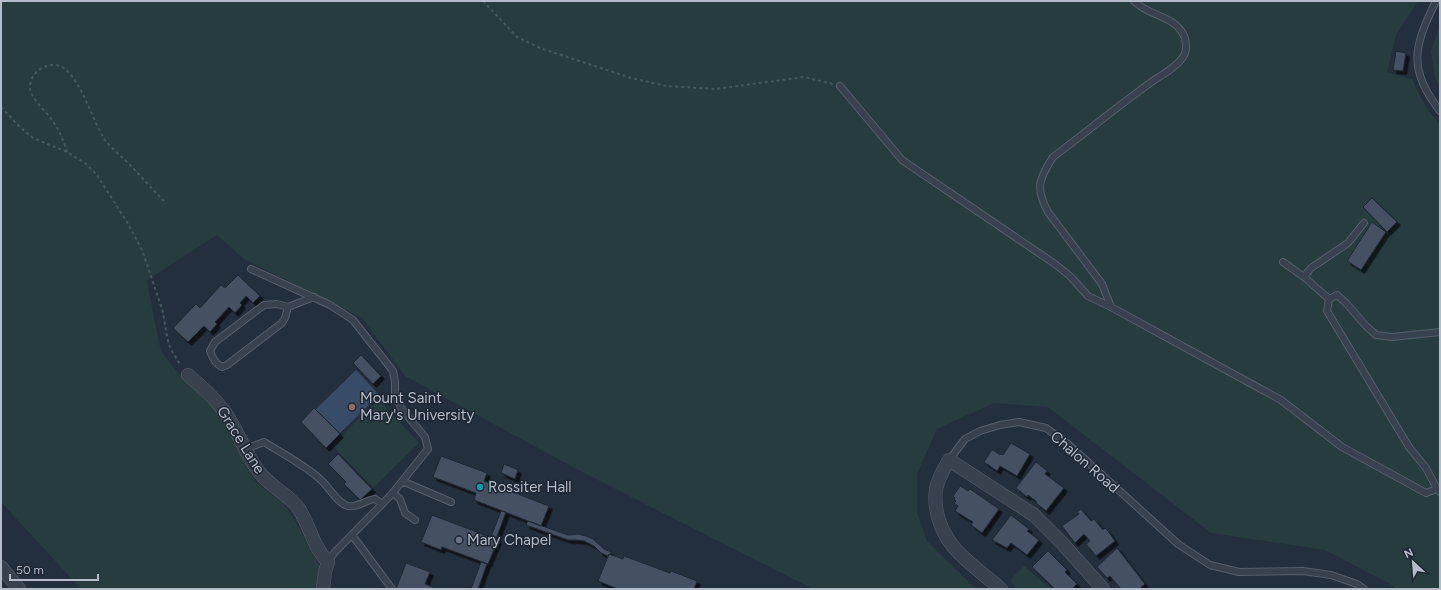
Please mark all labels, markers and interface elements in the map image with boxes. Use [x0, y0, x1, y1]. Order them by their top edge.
place label: Mount Saint Mary's University [360, 389, 474, 424]
marker: Mount Saint Mary's University [347, 402, 357, 412]
street label: Grace Lane [213, 403, 269, 477]
street label: Chalon Road [1047, 427, 1123, 497]
place label: Rossiter Hall [488, 478, 572, 496]
marker: Rossiter Hall [475, 482, 485, 492]
place label: Mary Chapel [467, 531, 551, 549]
marker: Mary Chapel [454, 535, 464, 545]
north arrow [1393, 542, 1433, 582]
text: N [1402, 546, 1416, 561]
scale bar [10, 556, 98, 582]
text: 50 m [16, 563, 44, 577]

